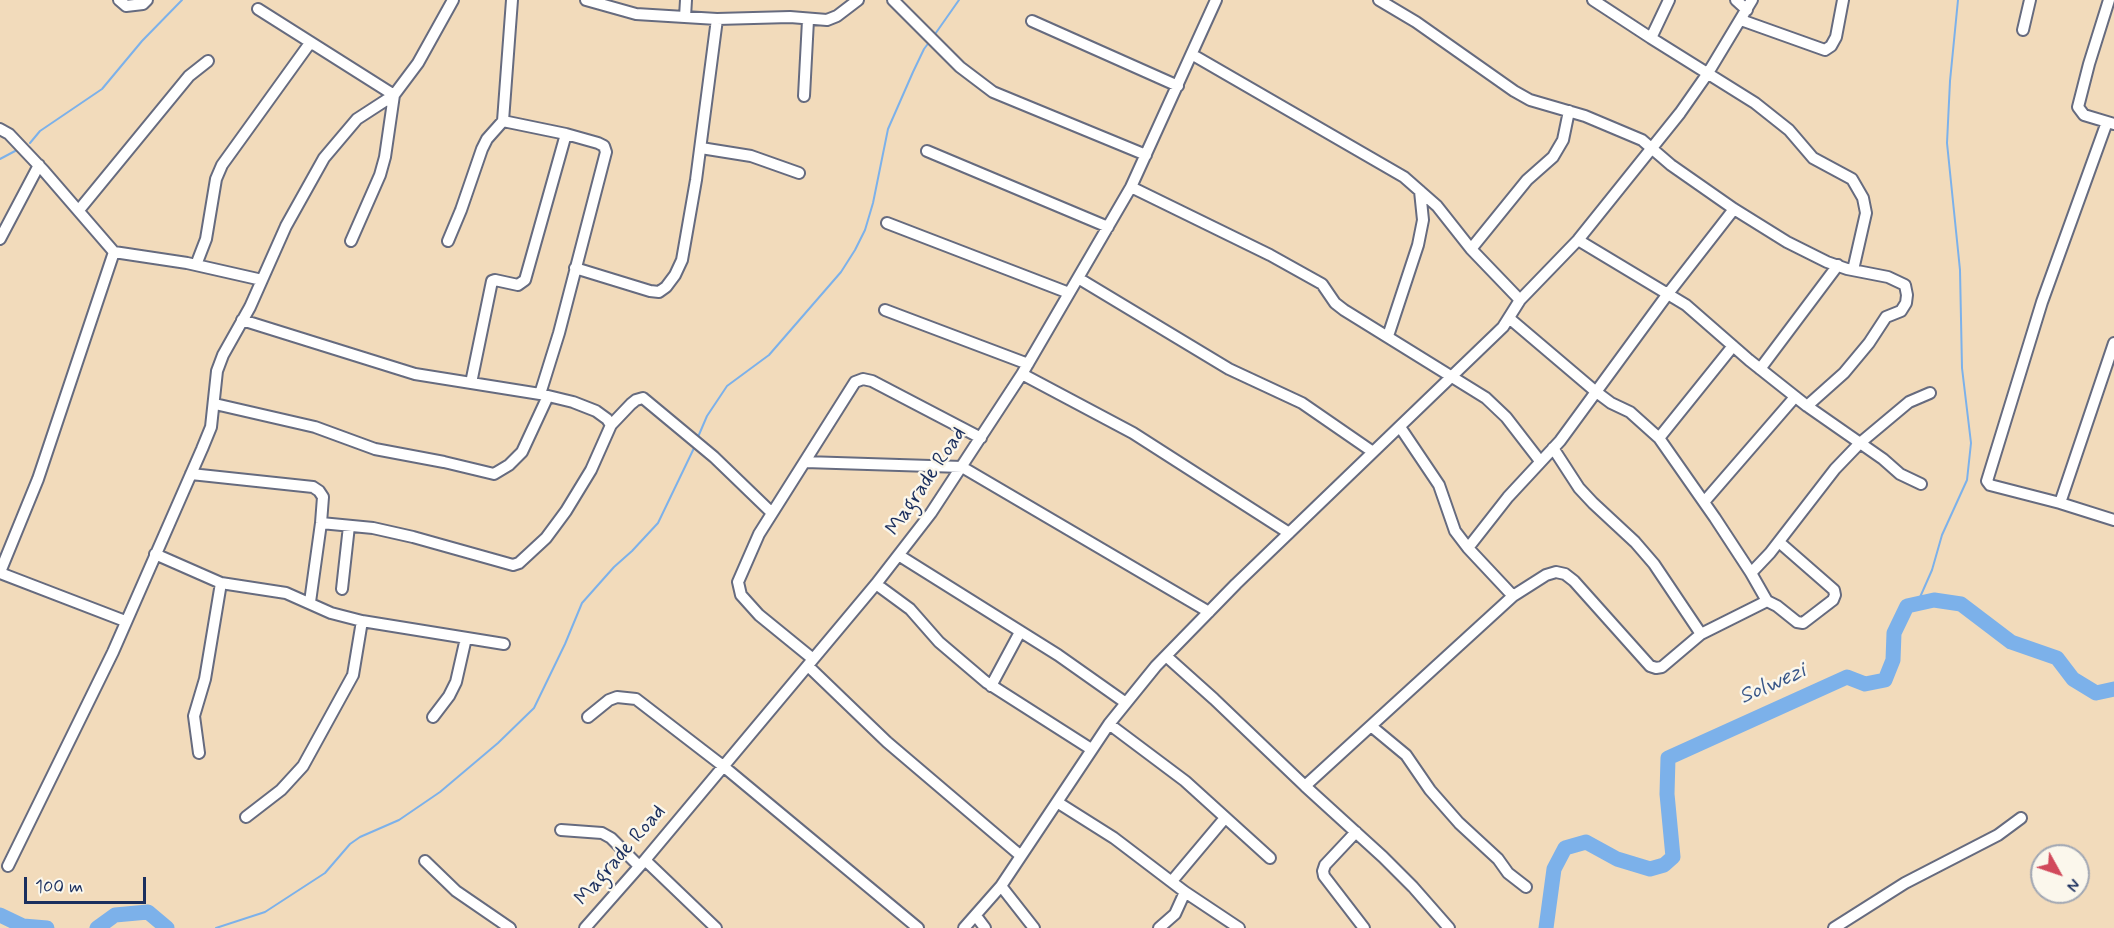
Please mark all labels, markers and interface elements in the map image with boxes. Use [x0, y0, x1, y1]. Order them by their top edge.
street label: Magrade Road [881, 423, 973, 541]
water label: Solwezi [1736, 659, 1810, 711]
street label: Magrade Road [570, 800, 672, 912]
north arrow [2030, 844, 2090, 904]
scale bar [27, 865, 148, 903]
text: N [2061, 874, 2084, 895]
text: 100 m [35, 875, 83, 899]

